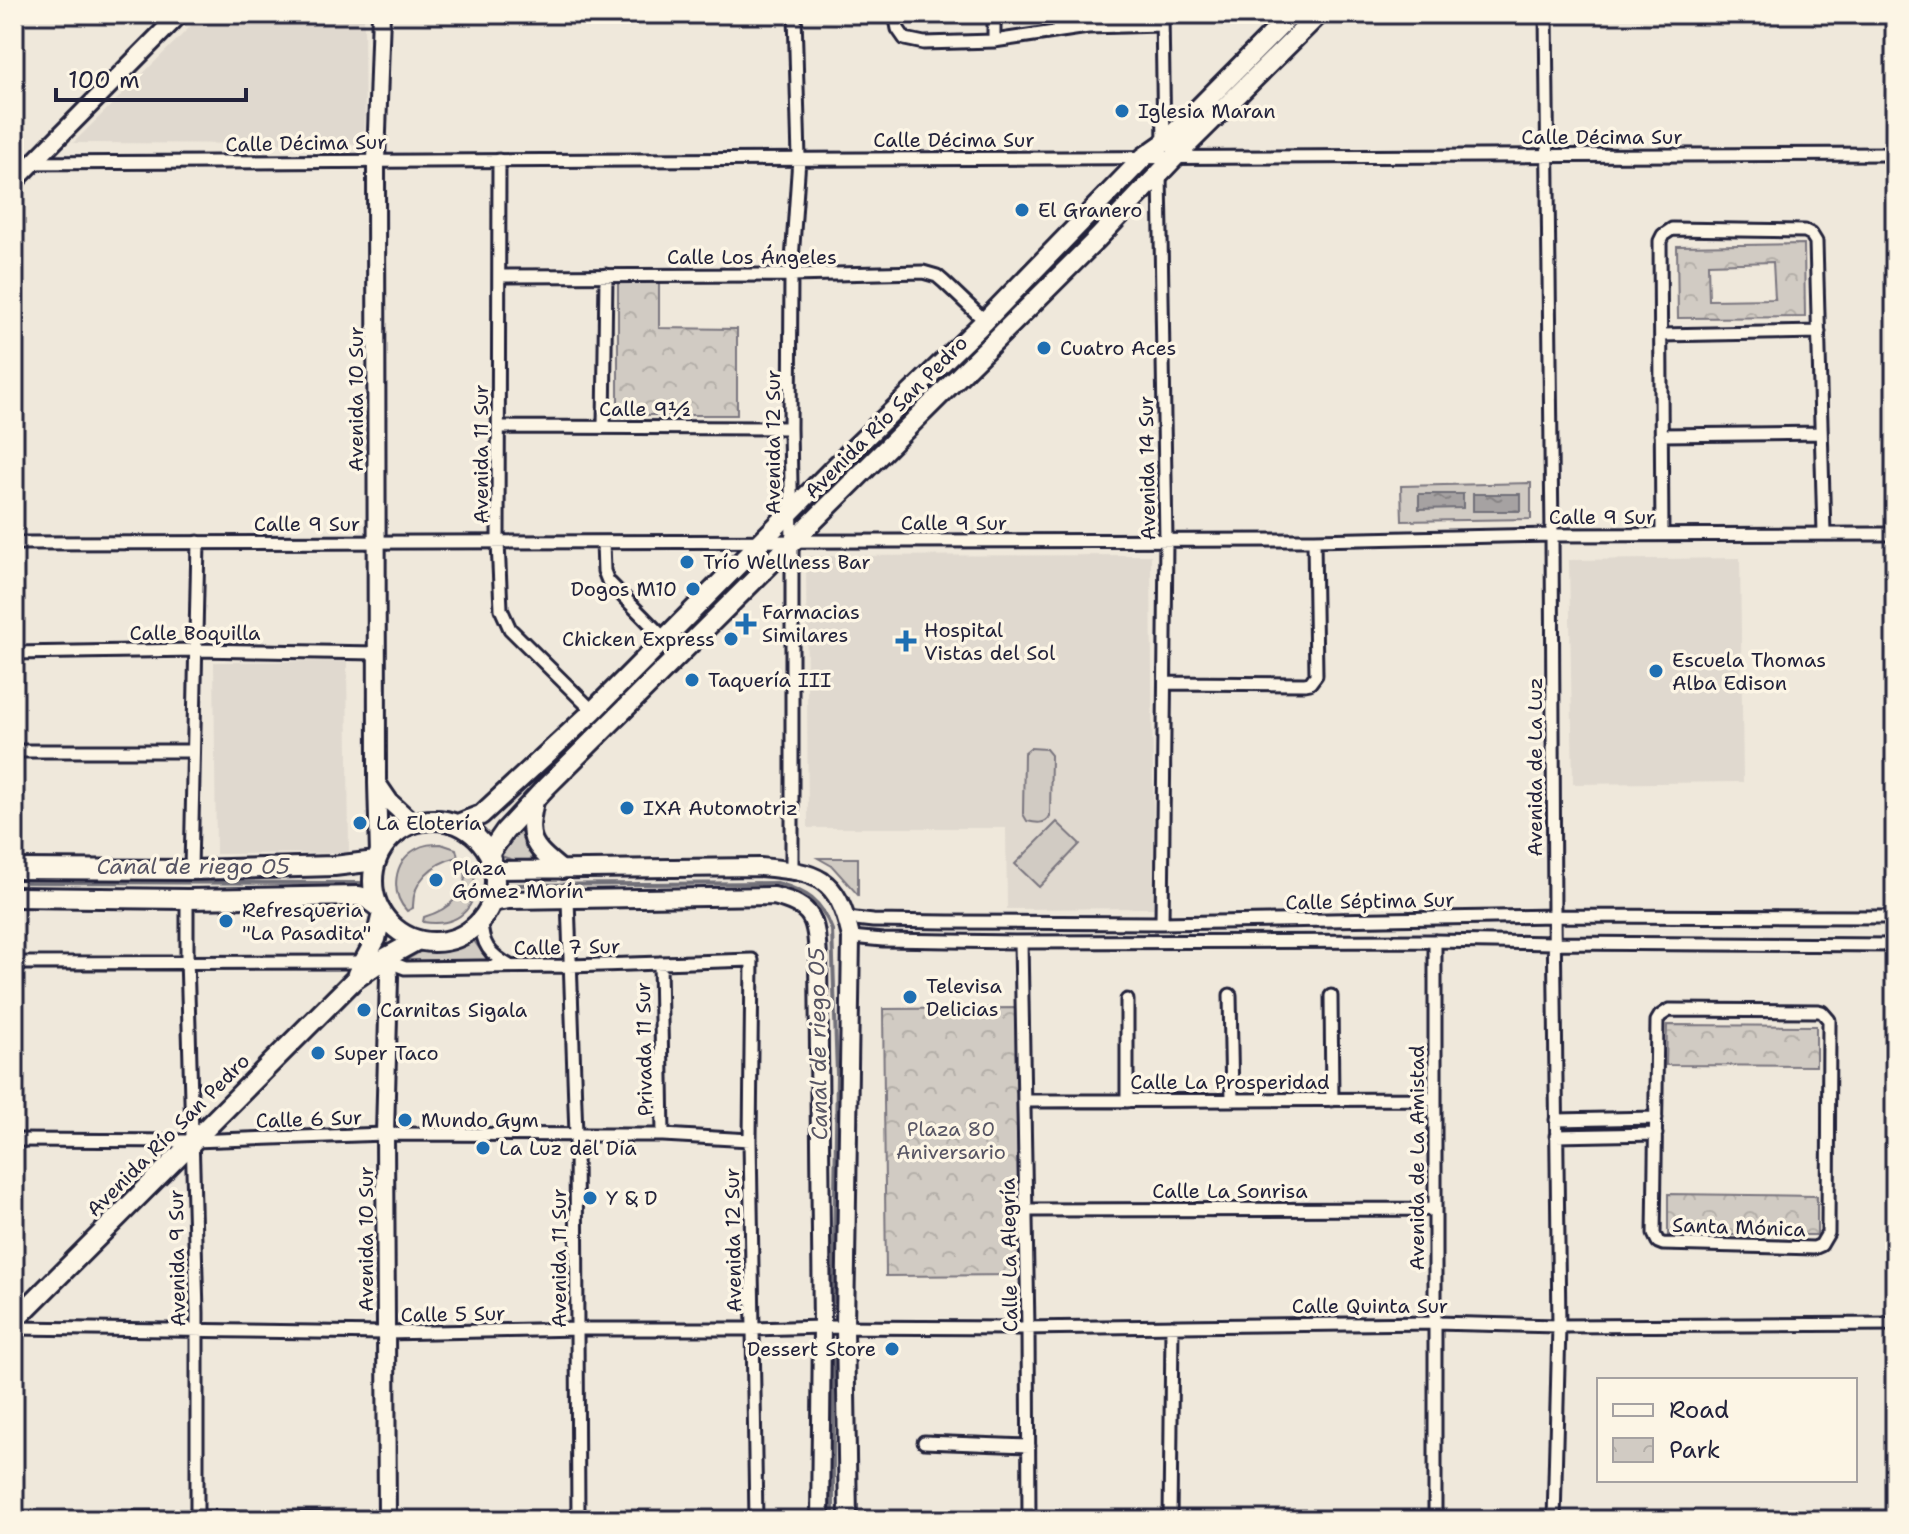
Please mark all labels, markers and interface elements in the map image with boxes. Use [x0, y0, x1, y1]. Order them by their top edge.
scale bar [56, 52, 246, 102]
text: 100 m [68, 64, 140, 96]
place label: Iglesia Maran [1138, 98, 1275, 124]
marker: Iglesia Maran [1113, 102, 1131, 120]
street label: Calle Décima Sur [1521, 124, 1683, 150]
street label: Calle Décima Sur [873, 127, 1035, 153]
street label: Calle Décima Sur [225, 129, 387, 157]
place label: El Granero [1038, 197, 1142, 223]
marker: El Granero [1013, 201, 1031, 219]
street label: Calle Los Ángeles [667, 244, 837, 270]
street label: Avenida 10 Sur [343, 326, 369, 472]
street label: Avenida Río San Pedro [799, 330, 973, 504]
place label: Cuatro Aces [1060, 335, 1176, 361]
marker: Cuatro Aces [1035, 339, 1053, 357]
street label: Avenida 12 Sur [760, 370, 786, 514]
street label: Avenida 11 Sur [468, 384, 494, 524]
street label: Avenida 14 Sur [1133, 395, 1161, 541]
street label: Calle 9½ [599, 396, 691, 422]
street label: Calle 9 Sur [1549, 504, 1655, 530]
street label: Calle 9 Sur [901, 510, 1007, 536]
street label: Calle 9 Sur [254, 511, 360, 537]
place label: Trío Wellness Bar [703, 549, 871, 575]
marker: Trío Wellness Bar [678, 553, 696, 571]
place label: Dogos M10 [571, 576, 677, 602]
marker: Dogos M10 [684, 580, 702, 598]
place label: Farmacias Similares [762, 599, 860, 648]
marker: Farmacias Similares [737, 615, 755, 633]
place label: Hospital Vistas del Sol [924, 617, 1055, 666]
street label: Calle Boquilla [129, 620, 261, 646]
place label: Chicken Express [562, 626, 715, 652]
marker: Chicken Express [722, 630, 740, 648]
marker: Hospital Vistas del Sol [895, 630, 917, 652]
place label: Escuela Thomas Alba Edison [1672, 647, 1826, 696]
marker: Escuela Thomas Alba Edison [1647, 662, 1665, 680]
place label: Taquería III [708, 667, 831, 693]
marker: Taquería III [683, 671, 701, 689]
street label: Avenida de La Luz [1522, 677, 1548, 857]
place label: IXA Automotriz [643, 795, 798, 821]
marker: IXA Automotriz [618, 799, 636, 817]
place label: La Elotería [376, 810, 482, 836]
marker: La Elotería [351, 814, 369, 832]
water label: Canal de riego 05 [97, 852, 290, 881]
place label: Plaza Gómez Morín [452, 855, 584, 904]
marker: Plaza Gómez Morín [427, 871, 445, 889]
street label: Calle Séptima Sur [1285, 887, 1455, 915]
place label: Refresqueria "La Pasadita" [242, 897, 371, 946]
marker: Refresqueria "La Pasadita" [217, 912, 235, 930]
street label: Calle 7 Sur [513, 933, 621, 961]
water label: Canal de riego 05 [802, 947, 834, 1141]
place label: Televisa Delicias [926, 973, 1002, 1022]
street label: Privada 11 Sur [630, 982, 658, 1116]
marker: Televisa Delicias [901, 988, 919, 1006]
place label: Carnitas Sigala [380, 997, 528, 1023]
marker: Carnitas Sigala [355, 1001, 373, 1019]
place label: Super Taco [334, 1040, 439, 1066]
marker: Super Taco [309, 1044, 327, 1062]
street label: Avenida de La Amistad [1404, 1045, 1430, 1271]
street label: Avenida Río San Pedro [81, 1048, 255, 1222]
street label: Calle La Prosperidad [1130, 1069, 1330, 1095]
street label: Calle 6 Sur [255, 1104, 363, 1134]
place label: Mundo Gym [421, 1107, 539, 1133]
marker: Mundo Gym [396, 1111, 414, 1129]
park label: Plaza 80 Aniversario [896, 1116, 1006, 1165]
place label: La Luz del Día [499, 1135, 637, 1161]
marker: La Luz del Día [474, 1139, 492, 1157]
street label: Avenida 10 Sur [353, 1166, 379, 1312]
street label: Avenida 12 Sur [719, 1167, 747, 1313]
street label: Calle La Alegría [995, 1177, 1023, 1332]
street label: Calle La Sonrisa [1152, 1178, 1308, 1204]
place label: Y & D [606, 1185, 657, 1211]
street label: Avenida 11 Sur [546, 1188, 572, 1328]
street label: Avenida 9 Sur [163, 1189, 191, 1327]
marker: Y & D [581, 1189, 599, 1207]
street label: Santa Mónica [1672, 1212, 1807, 1242]
street label: Calle Quinta Sur [1292, 1293, 1448, 1319]
street label: Calle 5 Sur [400, 1300, 506, 1328]
place label: Dessert Store [747, 1336, 876, 1362]
marker: Dessert Store [883, 1340, 901, 1358]
legend [1597, 1378, 1857, 1482]
text: Road [1669, 1394, 1729, 1426]
text: Park [1669, 1434, 1721, 1466]

